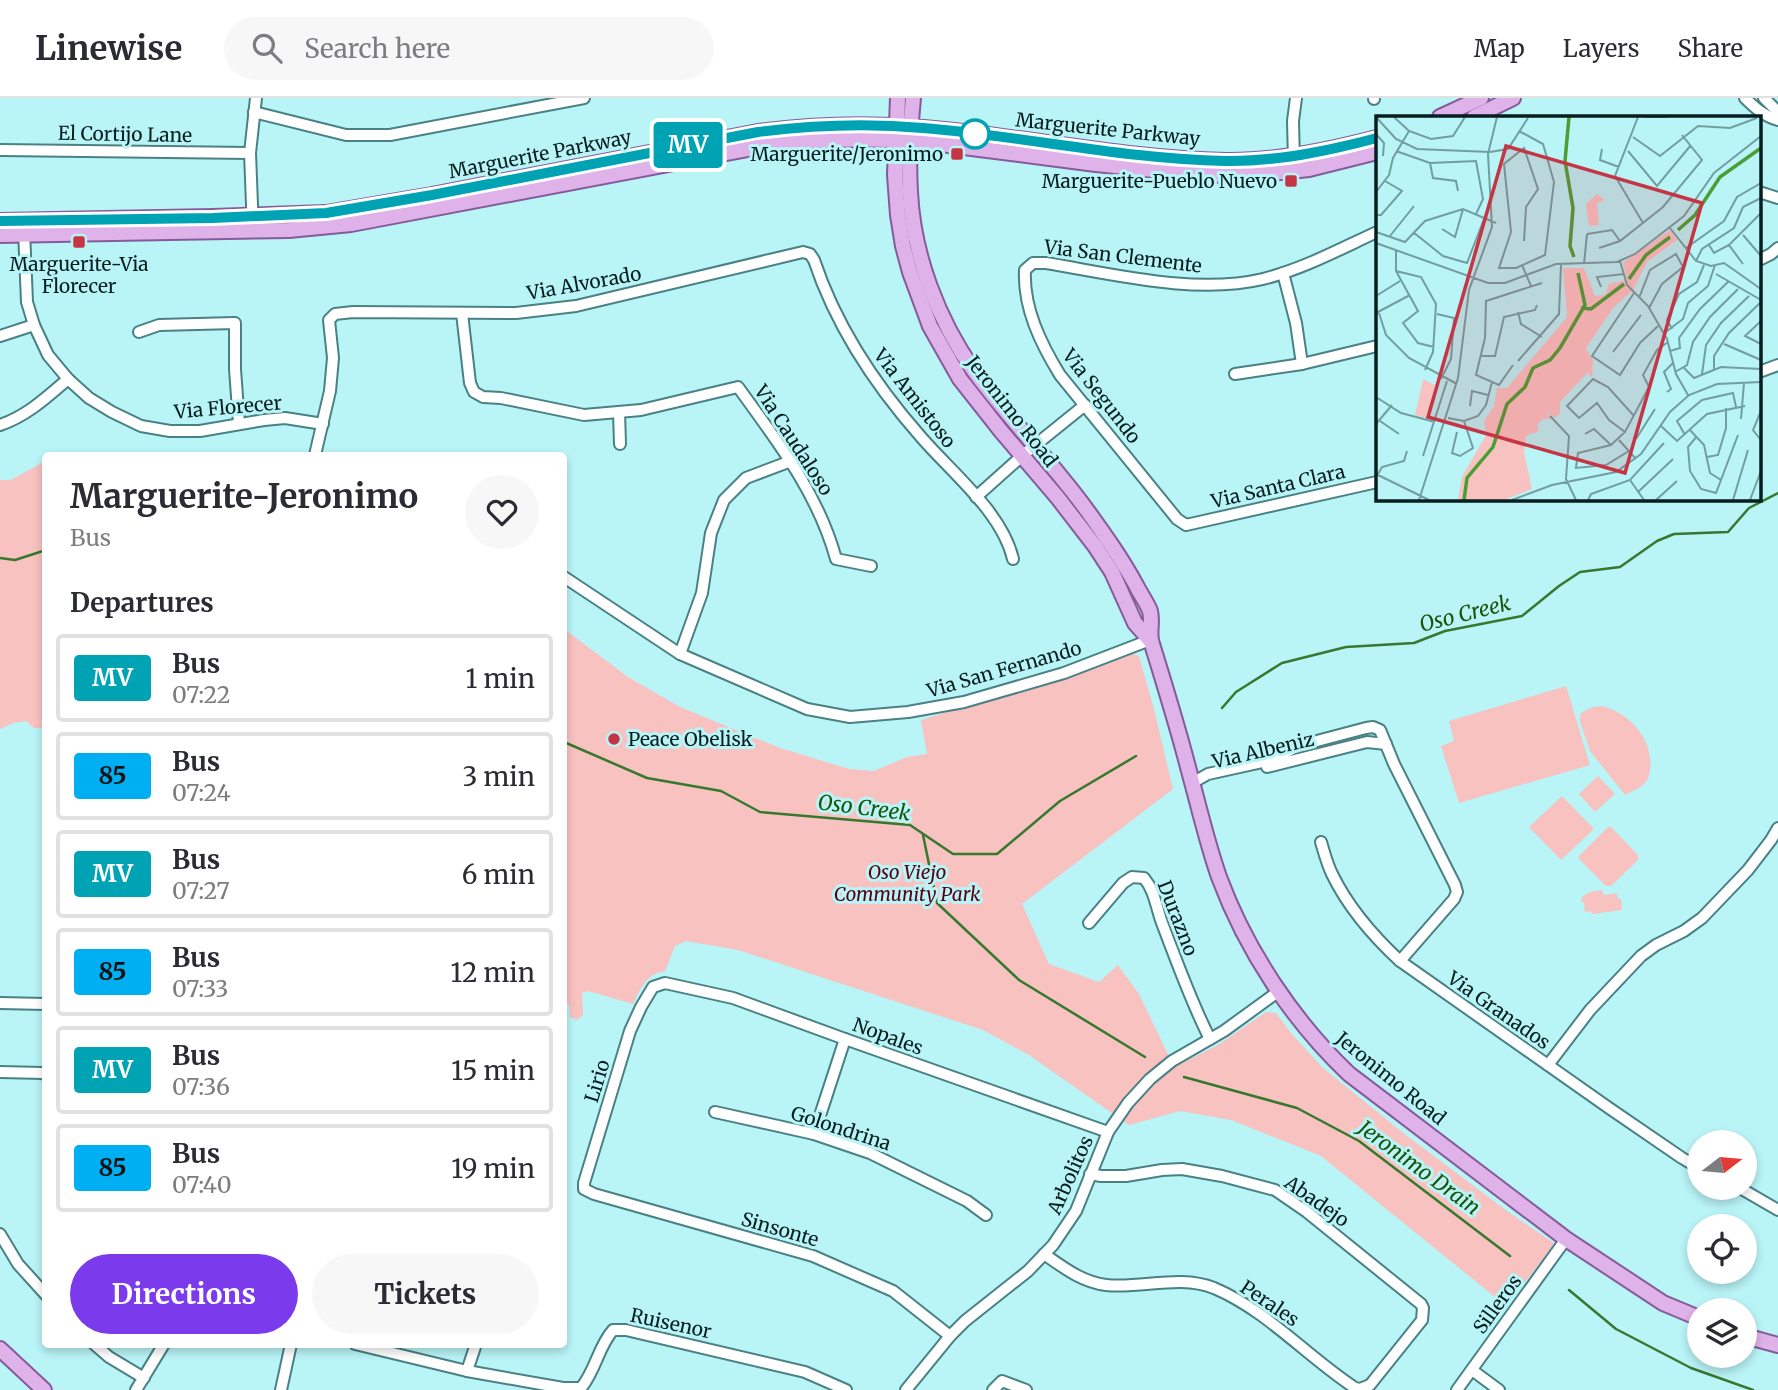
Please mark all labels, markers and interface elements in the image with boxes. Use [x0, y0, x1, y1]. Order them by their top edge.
search box [224, 17, 714, 80]
text: Linewise [35, 28, 182, 69]
icon: search [248, 29, 286, 67]
text: Search here [304, 32, 450, 65]
text: Map [1474, 33, 1525, 64]
text: Layers [1563, 33, 1639, 64]
text: Share [1677, 33, 1743, 64]
street label: Marguerite Parkway [1014, 107, 1202, 151]
inset map [1376, 116, 1760, 500]
unlabelled marker [960, 119, 990, 149]
street label: El Cortijo Lane [58, 121, 192, 147]
line badge: MV [656, 122, 720, 168]
street label: Marguerite Parkway [447, 125, 633, 183]
text: MV [668, 129, 708, 160]
place label: Marguerite/Jeronimo [751, 142, 943, 166]
marker: Marguerite/Jeronimo [949, 146, 965, 162]
place label: Marguerite-Pueblo Nuevo [1042, 169, 1277, 193]
marker: Marguerite-Pueblo Nuevo [1283, 173, 1299, 189]
marker: Marguerite-Via Florecer [71, 234, 87, 250]
street label: Via San Clemente [1042, 234, 1203, 278]
place label: Marguerite-Via Florecer [9, 252, 149, 298]
street label: Via Alvorado [524, 261, 643, 305]
street label: Via Amistoso [868, 343, 961, 453]
street label: Via Segundo [1057, 343, 1146, 448]
street label: Jeronimo Road [960, 350, 1063, 471]
street label: Via Caudaloso [749, 379, 839, 500]
street label: Via Florecer [172, 390, 283, 424]
street label: Via Santa Clara [1208, 459, 1347, 513]
button: heart [465, 475, 539, 549]
text: Marguerite-Jeronimo [70, 476, 418, 517]
text: Bus [70, 523, 111, 552]
text: Departures [70, 586, 214, 619]
water label: Oso Creek [1416, 589, 1514, 638]
street label: Via San Fernando [923, 635, 1084, 703]
text: Bus [172, 647, 220, 680]
text: MV [92, 662, 133, 693]
text: 1 min [466, 662, 535, 695]
text: 07:22 [172, 680, 231, 709]
place label: Peace Obelisk [628, 727, 753, 751]
street label: Via Albeniz [1209, 727, 1316, 774]
marker: Peace Obelisk [606, 731, 622, 747]
text: Bus [172, 745, 220, 778]
text: 85 [99, 760, 126, 791]
text: 3 min [463, 760, 535, 793]
text: 07:24 [172, 778, 231, 807]
water label: Oso Creek [816, 788, 912, 827]
text: Bus [172, 843, 220, 876]
text: MV [92, 858, 133, 889]
text: 6 min [462, 858, 535, 891]
park label: Oso Viejo Community Park [834, 860, 981, 906]
text: 07:27 [172, 876, 230, 905]
street label: Durazno [1153, 877, 1203, 959]
text: Bus [172, 941, 220, 974]
text: 85 [99, 956, 126, 987]
text: 12 min [451, 956, 535, 989]
street label: Via Granados [1442, 965, 1555, 1054]
text: 07:33 [172, 974, 228, 1003]
street label: Nopales [850, 1012, 926, 1060]
street label: Jeronimo Road [1330, 1026, 1451, 1130]
text: Bus [172, 1039, 220, 1072]
text: MV [92, 1054, 133, 1085]
text: 15 min [451, 1054, 535, 1087]
street label: Lirio [579, 1057, 615, 1105]
text: 07:36 [172, 1072, 230, 1101]
street label: Golondrina [788, 1101, 894, 1155]
water label: Jeronimo Drain [1351, 1113, 1486, 1221]
north arrow [1687, 1130, 1757, 1200]
map controls [1687, 1130, 1757, 1368]
street label: Arbolitos [1042, 1132, 1098, 1219]
text: Bus [172, 1137, 220, 1170]
text: 85 [99, 1152, 126, 1183]
text: 19 min [451, 1152, 535, 1185]
text: 07:40 [172, 1170, 231, 1199]
street label: Abadejo [1279, 1170, 1354, 1232]
street label: Sinsonte [738, 1207, 822, 1252]
button: locate [1687, 1214, 1757, 1284]
button: Directions [70, 1254, 298, 1334]
button: Tickets [312, 1254, 539, 1334]
street label: Silleros [1468, 1270, 1526, 1338]
street label: Perales [1236, 1275, 1304, 1331]
button: layers [1687, 1298, 1757, 1368]
street label: Ruisenor [628, 1303, 714, 1343]

